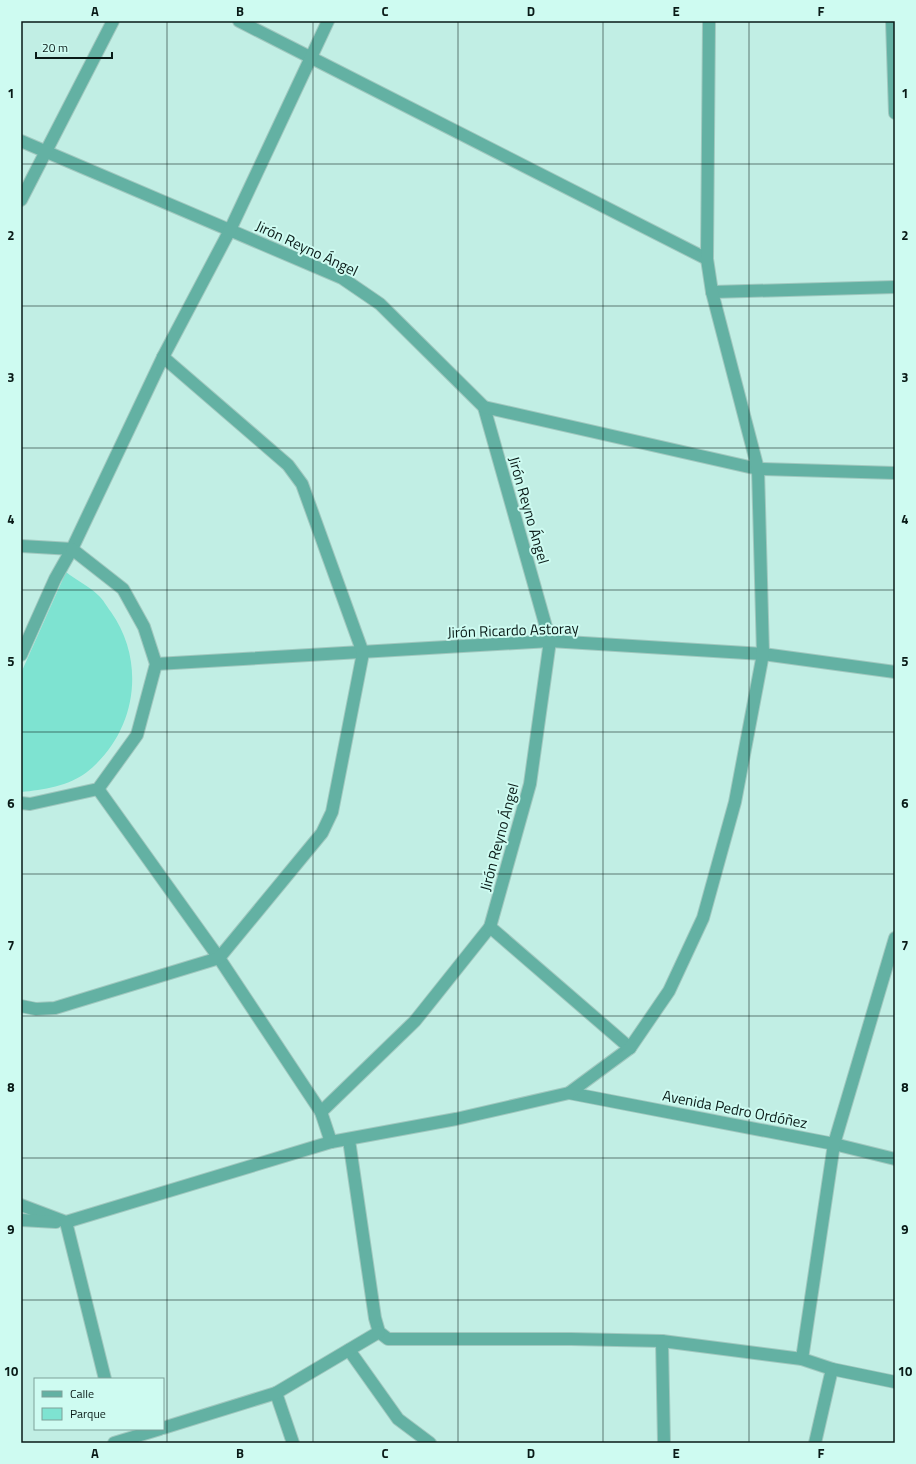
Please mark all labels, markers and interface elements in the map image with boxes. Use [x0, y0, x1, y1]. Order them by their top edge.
text: A [91, 1, 99, 21]
text: B [236, 1, 244, 21]
text: C [381, 1, 389, 21]
text: D [527, 1, 535, 21]
text: E [672, 1, 680, 21]
text: F [818, 1, 825, 21]
scale bar [36, 34, 112, 60]
text: 20 m [42, 38, 68, 57]
text: 1 [7, 83, 15, 103]
text: 1 [901, 83, 909, 103]
street label: Jirón Reyno Ángel [252, 214, 362, 282]
text: 2 [7, 225, 15, 245]
text: 2 [901, 225, 909, 245]
text: 3 [7, 367, 15, 387]
text: 3 [901, 367, 909, 387]
street label: Jirón Reyno Ángel [503, 454, 555, 566]
text: 4 [7, 509, 15, 529]
text: 4 [901, 509, 909, 529]
street label: Jirón Ricardo Astoray [447, 616, 579, 644]
text: 5 [7, 651, 15, 671]
text: 5 [901, 651, 909, 671]
street label: Jirón Reyno Ángel [474, 781, 524, 893]
text: 6 [7, 793, 15, 813]
text: 6 [901, 793, 909, 813]
text: 7 [7, 935, 15, 955]
text: 7 [901, 935, 909, 955]
text: 8 [7, 1077, 15, 1097]
text: 8 [901, 1077, 909, 1097]
street label: Avenida Pedro Ordóñez [661, 1084, 810, 1134]
text: 9 [7, 1219, 15, 1239]
text: 9 [901, 1219, 909, 1239]
text: 10 [4, 1361, 18, 1381]
text: 10 [898, 1361, 912, 1381]
legend [34, 1378, 164, 1430]
text: Calle [70, 1384, 94, 1403]
text: Parque [70, 1404, 106, 1423]
text: A [91, 1443, 99, 1463]
text: B [236, 1443, 244, 1463]
text: C [381, 1443, 389, 1463]
text: D [527, 1443, 535, 1463]
text: E [672, 1443, 680, 1463]
text: F [818, 1443, 825, 1463]

